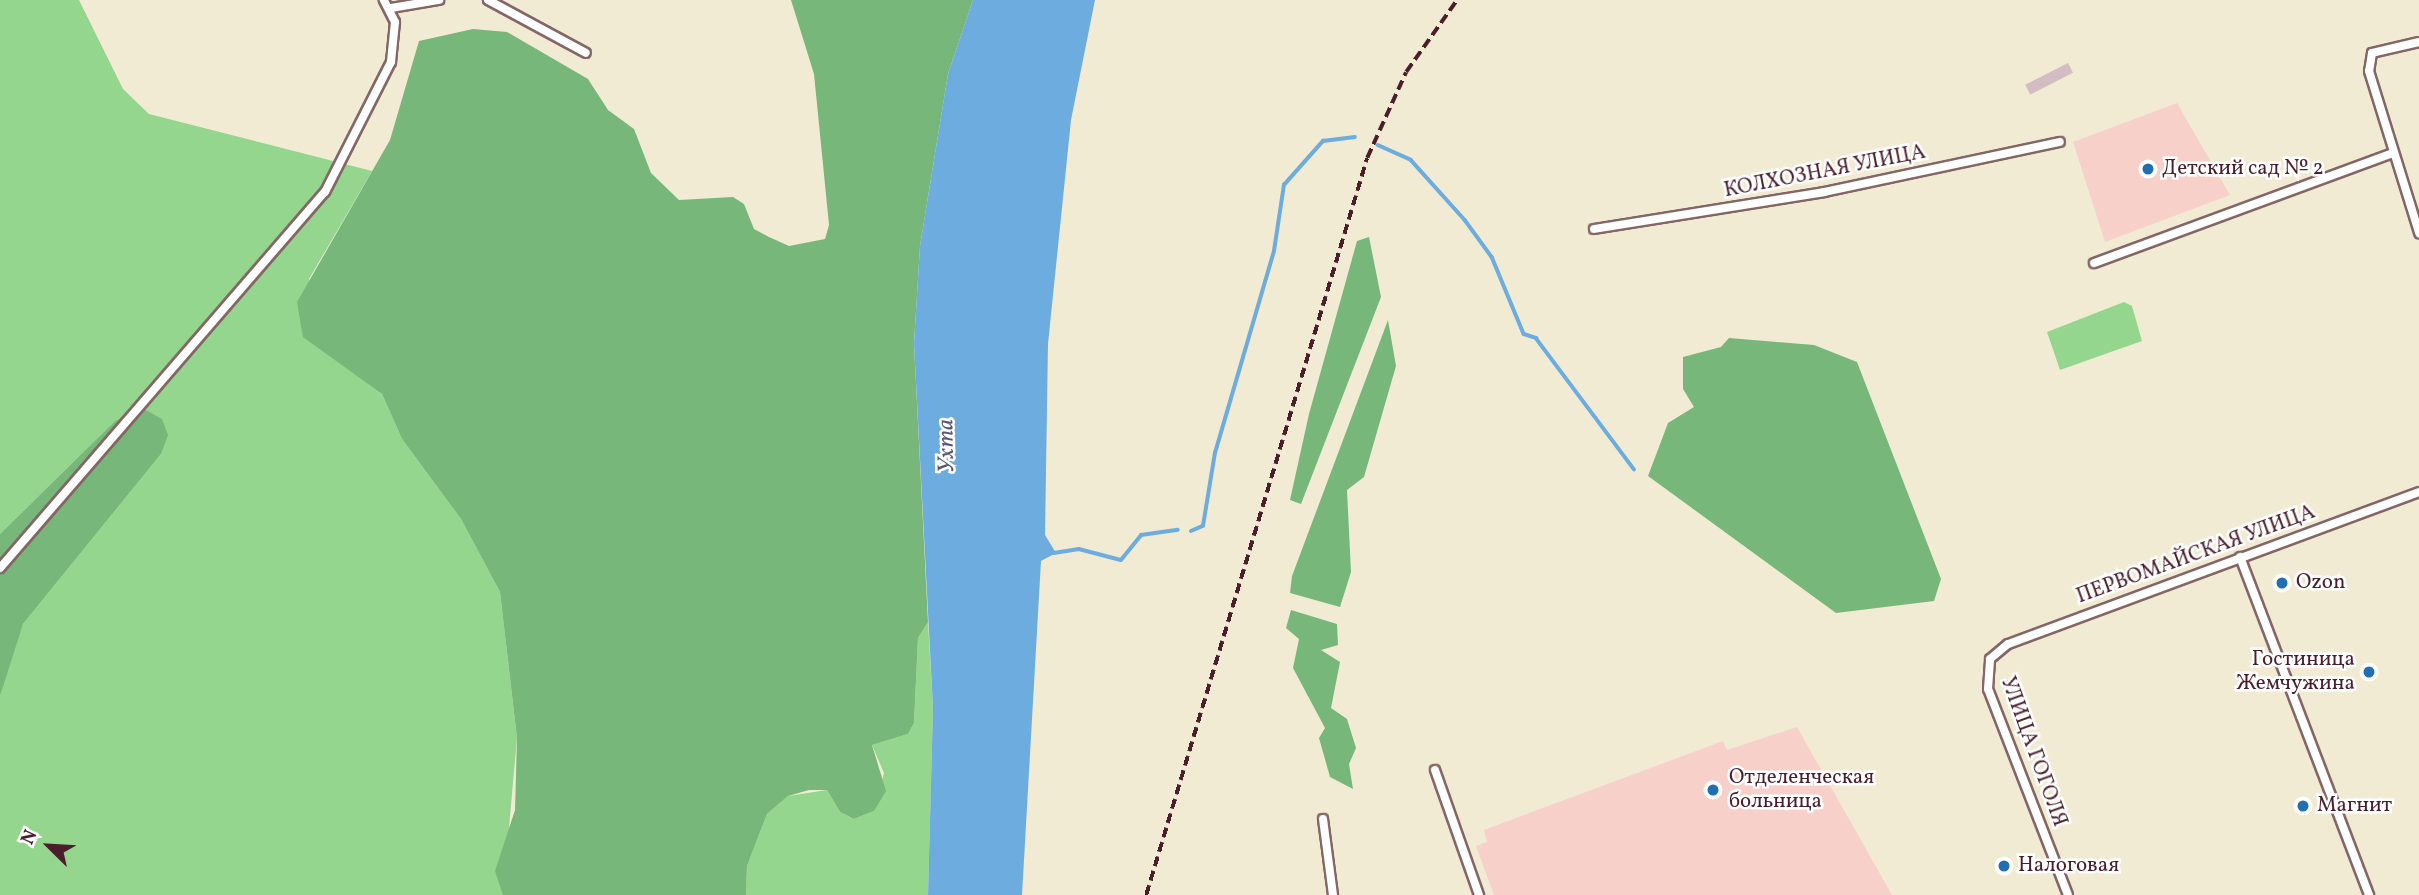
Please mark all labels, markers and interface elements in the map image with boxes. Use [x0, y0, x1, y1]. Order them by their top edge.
street label: КОЛХОЗНАЯ УЛИЦА [1722, 140, 1928, 204]
place label: Детский сад № 2 [2162, 156, 2324, 182]
marker: Детский сад № 2 [2140, 161, 2156, 177]
water label: Ухта [933, 419, 961, 473]
street label: ПЕРВОМАЙСКАЯ УЛИЦА [2073, 500, 2319, 610]
place label: Ozon [2296, 570, 2346, 596]
marker: Ozon [2274, 575, 2290, 591]
place label: Гостиница Жемчужина [2236, 647, 2355, 697]
marker: Гостиница Жемчужина [2361, 664, 2377, 680]
street label: УЛИЦА ГОГОЛЯ [1994, 674, 2072, 830]
place label: Отделенческая больница [1729, 765, 1874, 815]
marker: Отделенческая больница [1703, 780, 1723, 800]
place label: Магнит [2317, 793, 2392, 819]
marker: Магнит [2295, 798, 2311, 814]
north arrow [14, 811, 84, 881]
text: N [15, 826, 44, 849]
place label: Налоговая [2018, 853, 2119, 879]
marker: Налоговая [1996, 858, 2012, 874]

